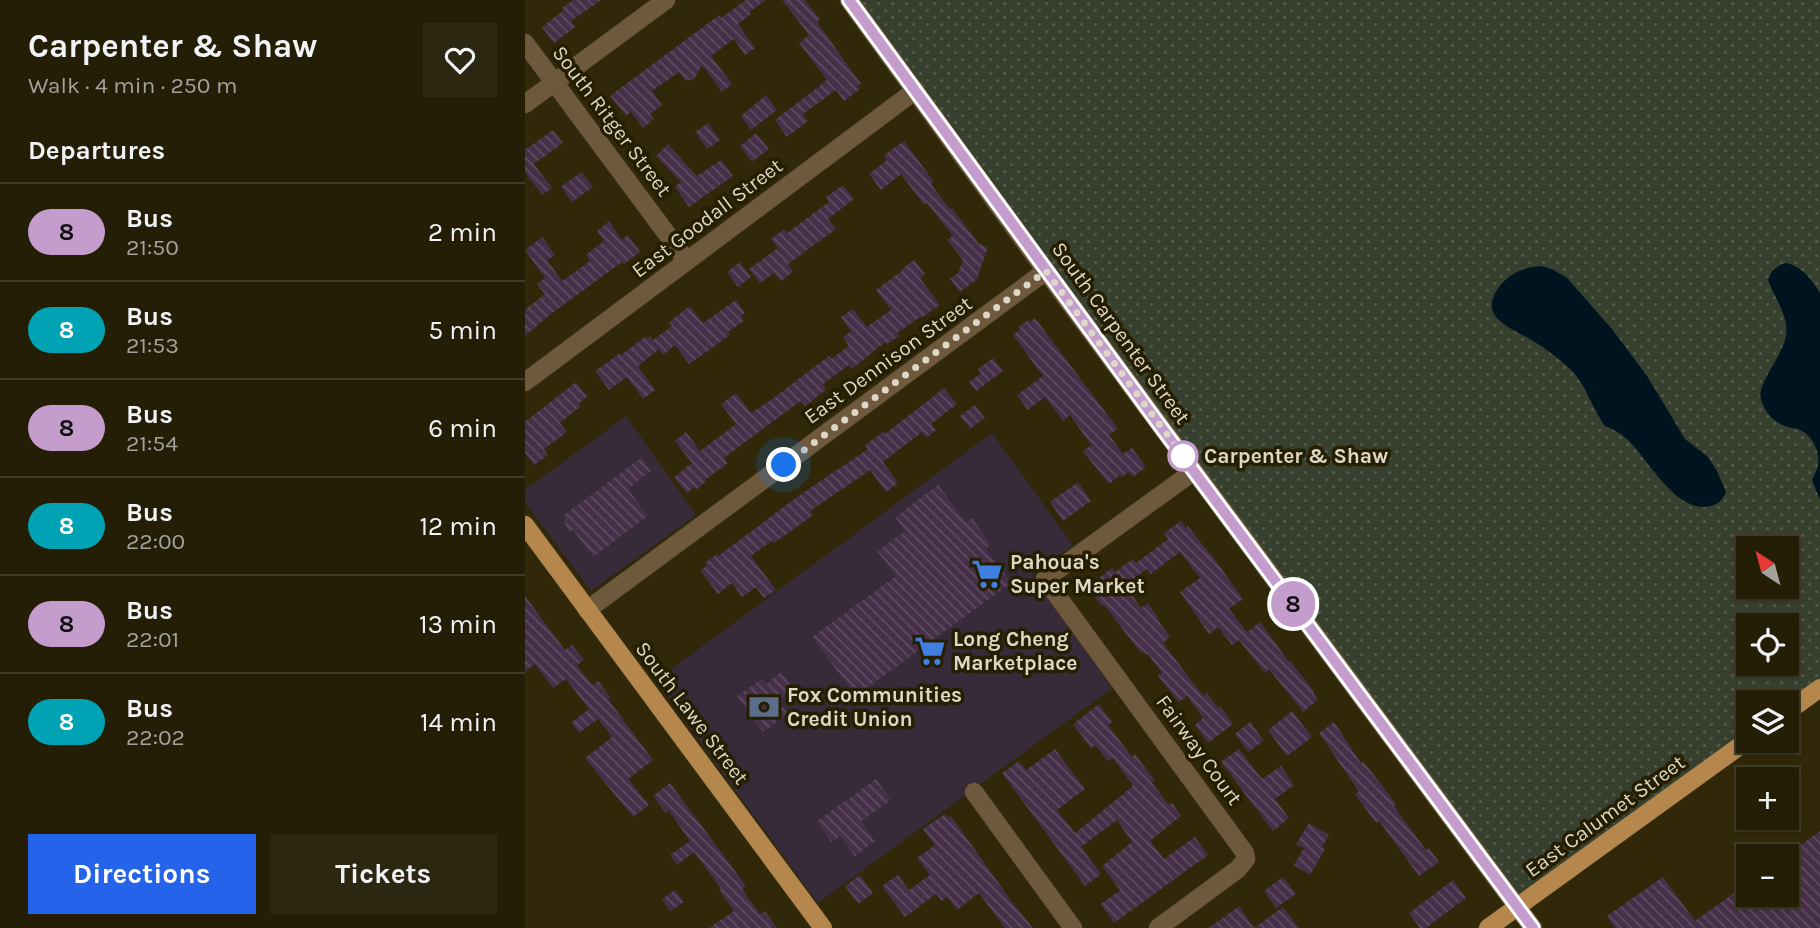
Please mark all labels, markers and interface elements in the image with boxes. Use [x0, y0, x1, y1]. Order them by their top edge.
button: heart [423, 23, 497, 97]
text: Carpenter & Shaw [28, 27, 317, 65]
street label: South Ritger Street [548, 41, 677, 201]
text: Walk · 4 min · 250 m [28, 72, 237, 99]
text: Departures [28, 135, 165, 166]
street label: East Goodall Street [627, 154, 787, 282]
text: Bus [126, 203, 173, 234]
text: 2 min [428, 217, 497, 248]
text: 8 [59, 218, 74, 246]
text: 21:50 [126, 234, 179, 261]
street label: South Carpenter Street [1047, 237, 1195, 429]
street label: East Dennison Street [799, 291, 977, 429]
text: Bus [126, 301, 173, 332]
text: 5 min [428, 315, 497, 346]
text: 8 [59, 316, 74, 344]
text: 21:53 [126, 332, 179, 359]
text: Bus [126, 399, 173, 430]
text: 6 min [428, 413, 497, 444]
text: 8 [59, 414, 74, 442]
text: 21:54 [126, 430, 178, 457]
marker: Carpenter & Shaw [1168, 441, 1198, 471]
place label: Carpenter & Shaw [1204, 444, 1388, 468]
your location [766, 447, 801, 482]
text: Bus [126, 497, 173, 528]
text: 12 min [419, 511, 497, 542]
text: 8 [59, 512, 74, 540]
text: 22:00 [126, 528, 185, 555]
north arrow [1736, 536, 1799, 598]
map controls [1736, 536, 1799, 907]
place label: Pahoua's Super Market [1010, 550, 1145, 598]
supermarket icon: Pahoua's Super Market [970, 557, 1004, 591]
line badge: 8 [1270, 581, 1316, 627]
text: 8 [1285, 590, 1301, 618]
text: Bus [126, 595, 173, 626]
text: 13 min [419, 609, 497, 640]
text: 8 [59, 610, 74, 638]
button: locate [1736, 613, 1799, 676]
text: 22:01 [126, 626, 179, 653]
place label: Long Cheng Marketplace [953, 627, 1077, 675]
supermarket icon: Long Cheng Marketplace [913, 634, 947, 668]
street label: South Lawe Street [631, 637, 754, 789]
place label: Fox Communities Credit Union [787, 683, 962, 731]
bank icon: Fox Communities Credit Union [747, 690, 781, 724]
street label: Fairway Court [1151, 690, 1247, 810]
button: layers [1736, 690, 1799, 753]
text: Bus [126, 693, 173, 724]
text: 14 min [420, 707, 497, 738]
text: 8 [59, 708, 74, 736]
text: 22:02 [126, 724, 185, 751]
street label: East Calumet Street [1521, 750, 1690, 882]
button: + [1736, 767, 1799, 830]
button: Directions [28, 834, 256, 914]
button: Tickets [270, 834, 497, 914]
button: − [1736, 844, 1799, 907]

